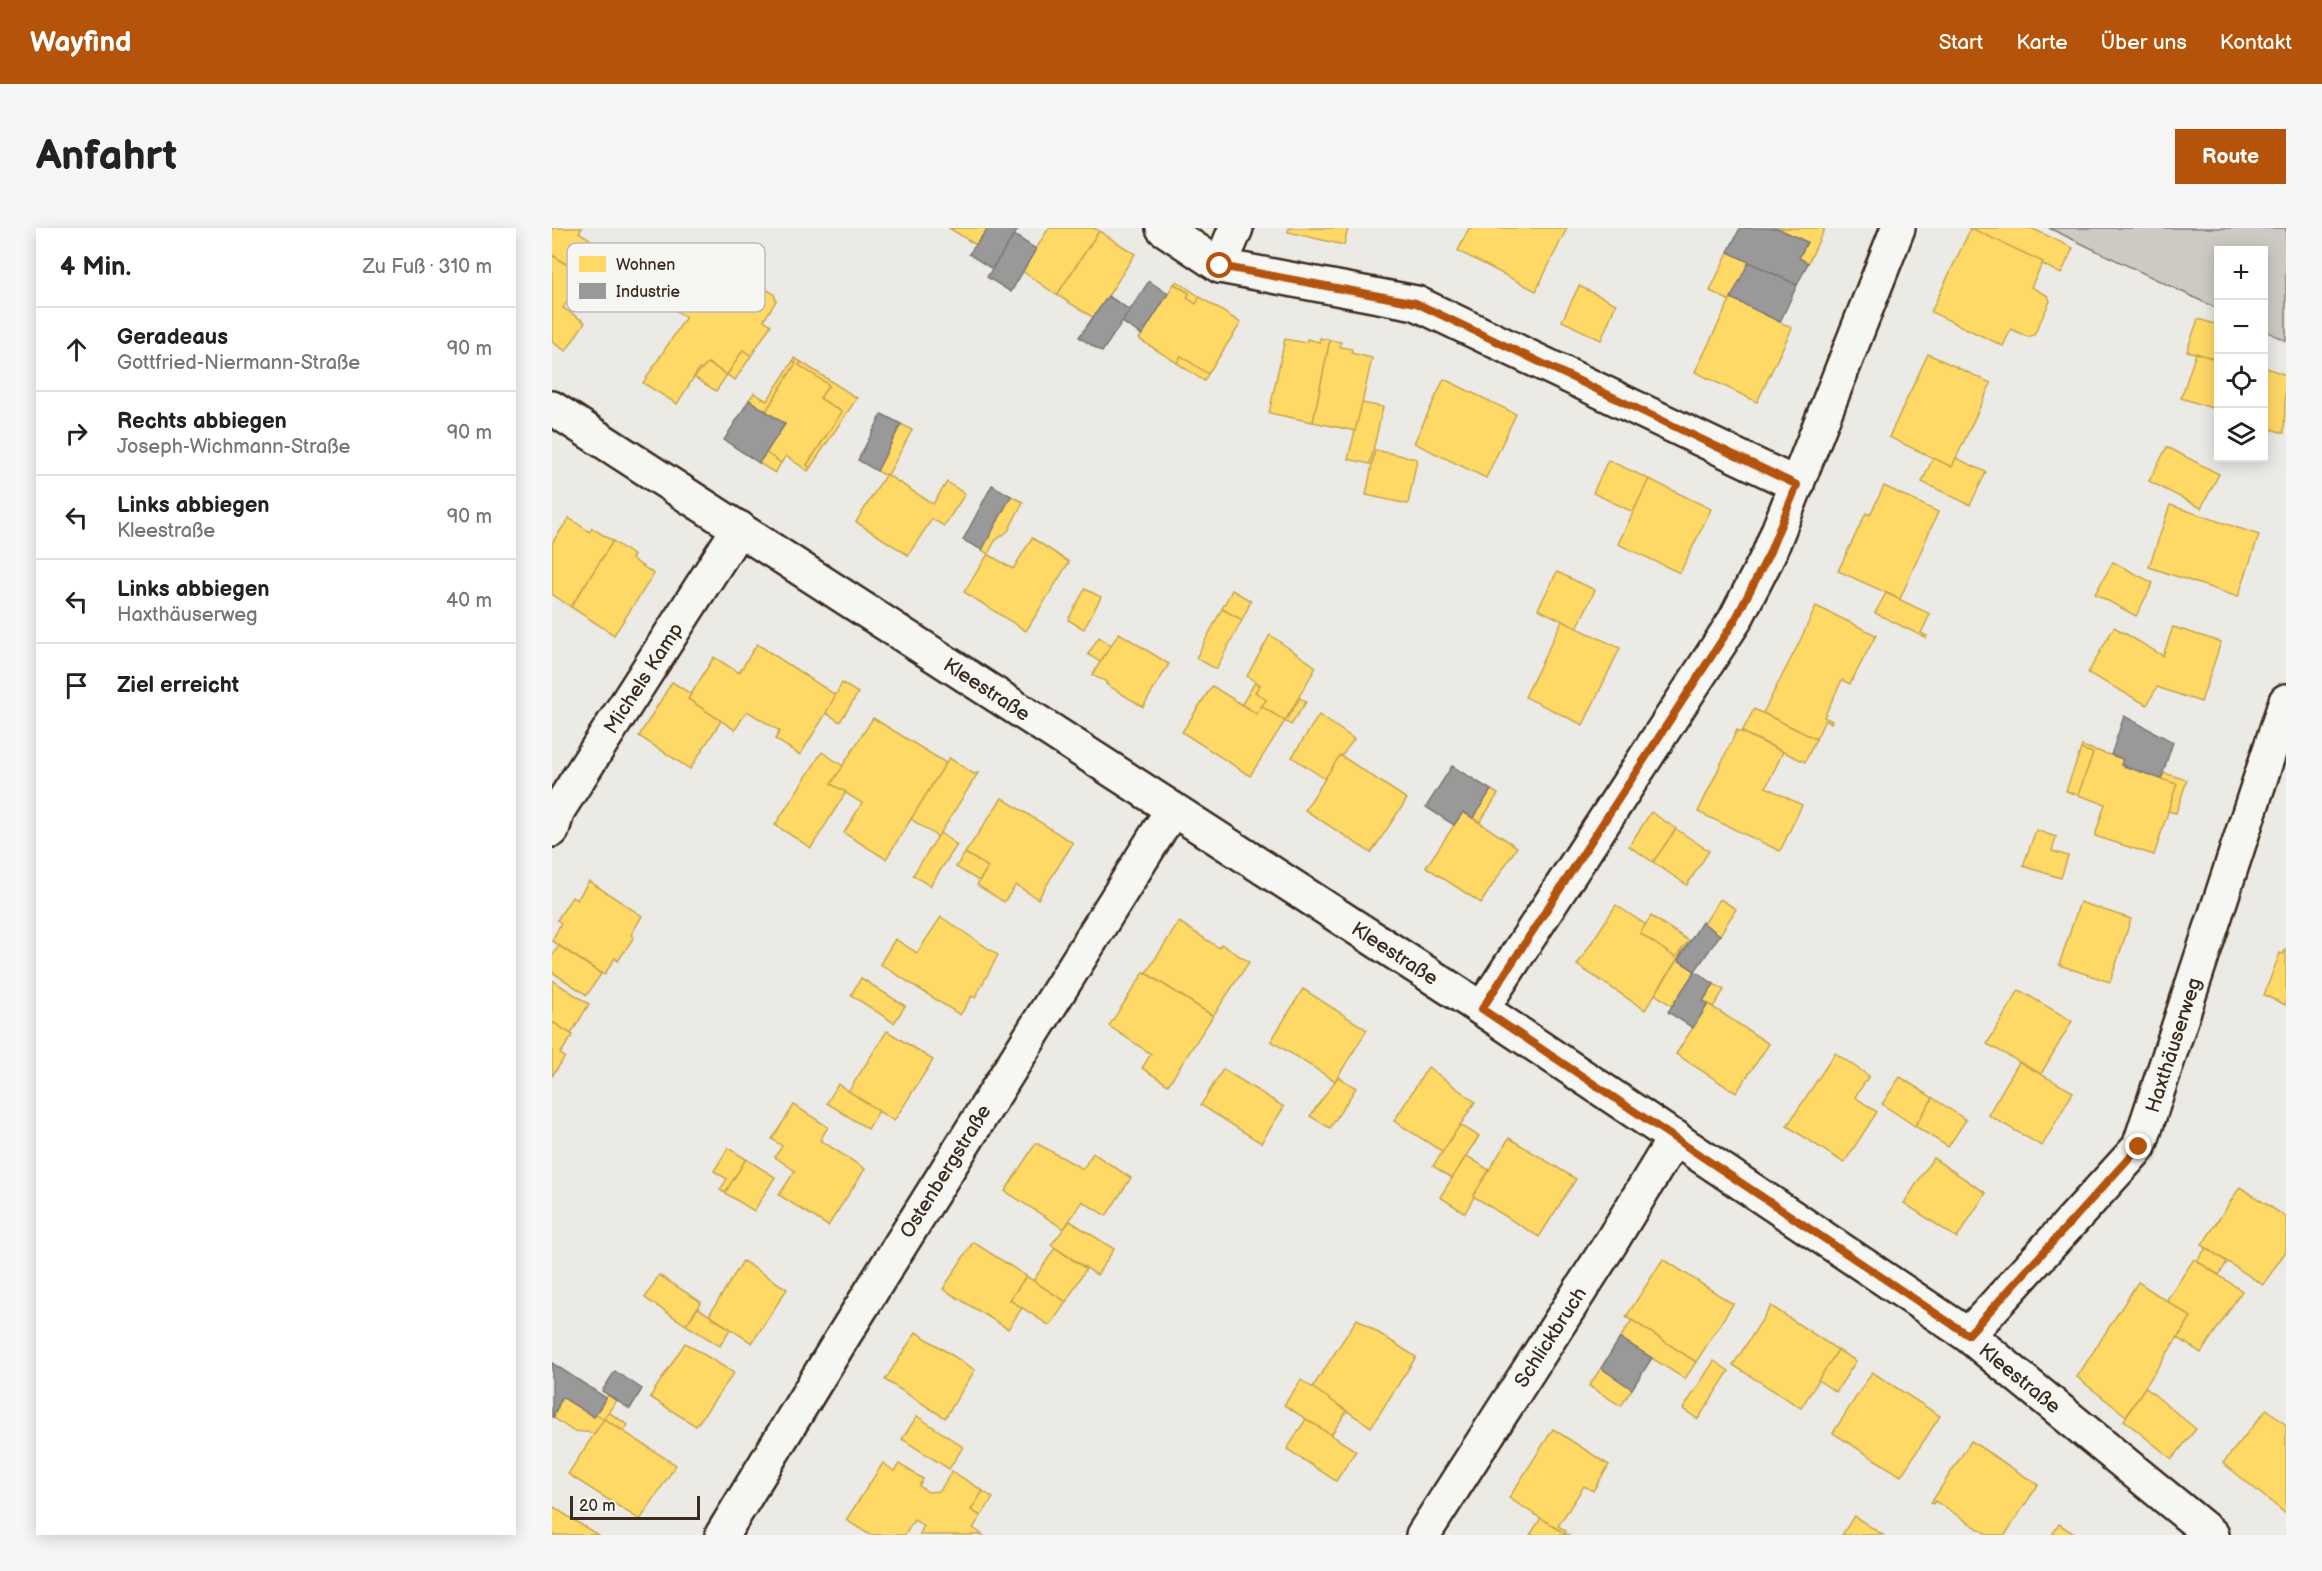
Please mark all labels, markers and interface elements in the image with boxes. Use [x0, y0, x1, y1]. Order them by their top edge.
text: Wayfind [30, 26, 131, 59]
text: Start [1939, 30, 1983, 55]
text: Karte [2016, 30, 2068, 55]
text: Über uns [2101, 30, 2187, 55]
text: Kontakt [2220, 30, 2292, 55]
button: Route [2175, 129, 2286, 184]
text: Anfahrt [36, 131, 177, 182]
legend [567, 243, 765, 312]
map controls [2214, 246, 2268, 462]
button: + [2214, 246, 2268, 300]
text: 4 Min. [60, 252, 131, 283]
route start [1206, 252, 1232, 278]
text: Zu Fuß · 310 m [363, 255, 492, 279]
text: Wohnen [616, 256, 675, 275]
text: Industrie [616, 283, 680, 302]
button: − [2214, 300, 2268, 354]
text: Geradeaus [117, 324, 228, 351]
icon: ahead [60, 333, 93, 366]
text: 90 m [447, 337, 492, 361]
text: Gottfried-Niermann-Straße [117, 351, 360, 375]
button: locate [2214, 354, 2268, 408]
text: Rechts abbiegen [117, 408, 287, 435]
button: layers [2214, 408, 2268, 462]
icon: right [60, 417, 93, 450]
text: 90 m [447, 421, 492, 445]
text: Joseph-Wichmann-Straße [117, 435, 350, 459]
text: Links abbiegen [117, 492, 270, 519]
icon: left [60, 501, 93, 534]
text: 90 m [447, 505, 492, 529]
text: Kleestraße [117, 519, 215, 543]
text: Links abbiegen [117, 576, 270, 603]
icon: left [60, 585, 93, 618]
text: 40 m [446, 589, 492, 613]
text: Haxthäuserweg [117, 603, 258, 627]
street label: Michels Kamp [599, 619, 689, 739]
street label: Kleestraße [939, 653, 1034, 727]
icon: arrive [60, 669, 93, 702]
text: Ziel erreicht [117, 672, 239, 699]
street label: Kleestraße [1347, 917, 1442, 991]
street label: Haxthäuserweg [2141, 975, 2207, 1116]
street label: Ostenbergstraße [895, 1100, 997, 1243]
route end [2125, 1133, 2151, 1159]
street label: Schlickbruch [1510, 1283, 1592, 1392]
street label: Kleestraße [1974, 1339, 2065, 1419]
scale bar [570, 1493, 700, 1520]
text: 20 m [579, 1497, 615, 1516]

